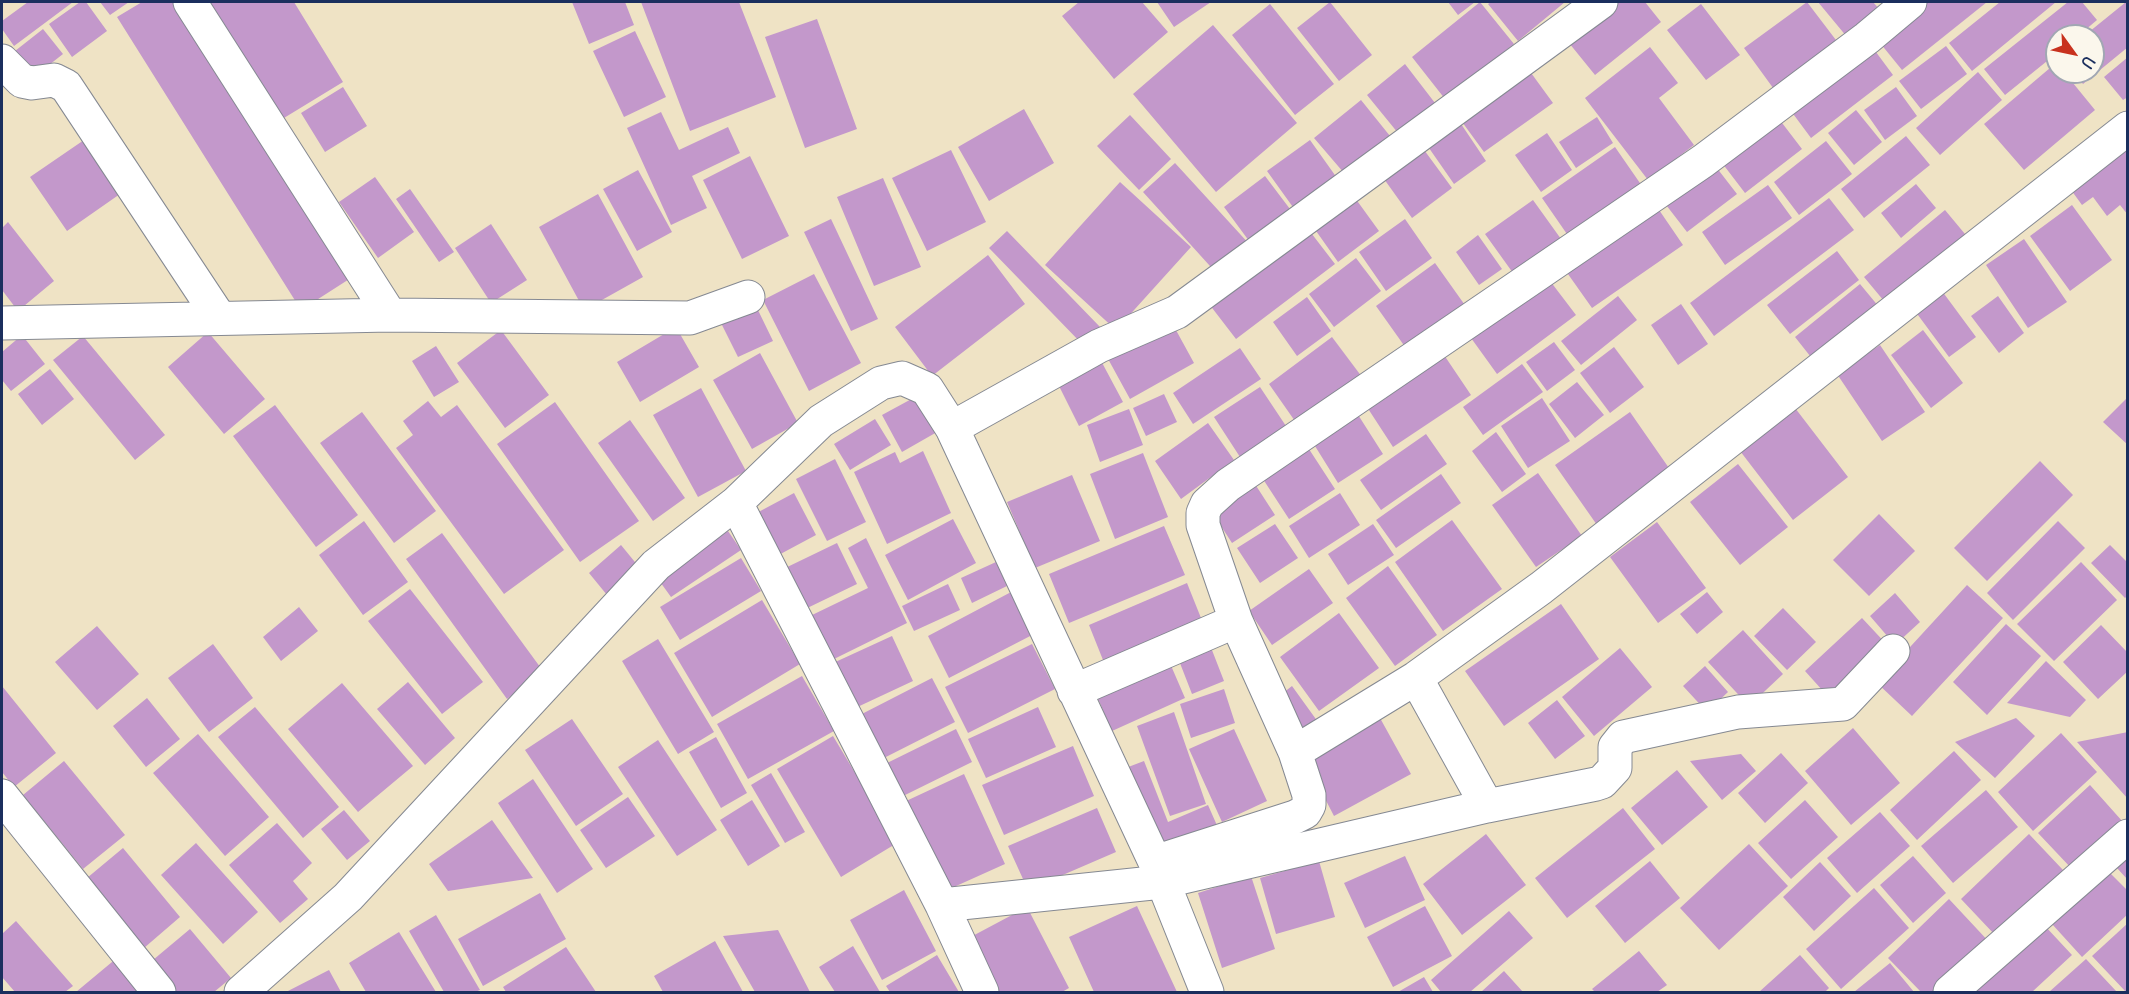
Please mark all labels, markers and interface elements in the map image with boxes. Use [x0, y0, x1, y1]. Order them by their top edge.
north arrow [2045, 24, 2105, 84]
text: U [2077, 53, 2100, 73]

